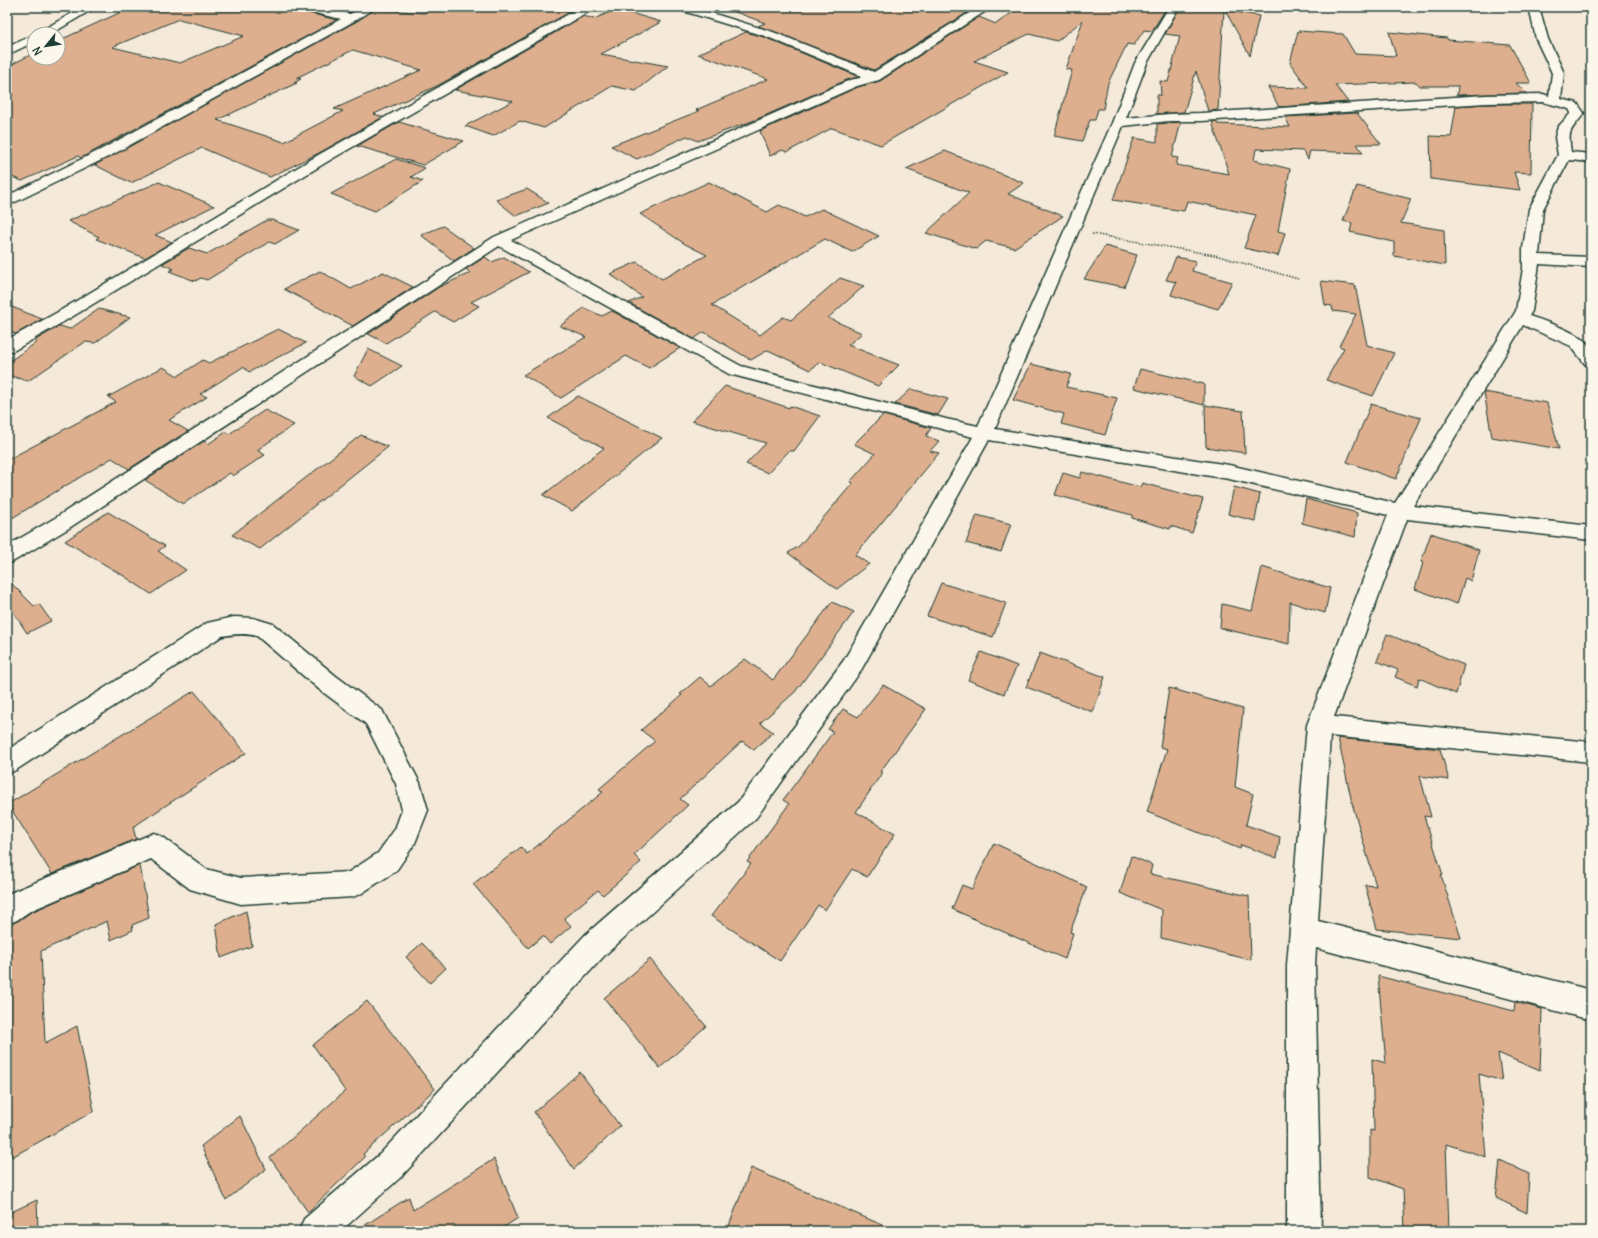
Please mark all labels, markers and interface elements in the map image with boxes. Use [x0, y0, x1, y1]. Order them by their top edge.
north arrow [26, 26, 66, 66]
text: N [29, 44, 45, 58]

